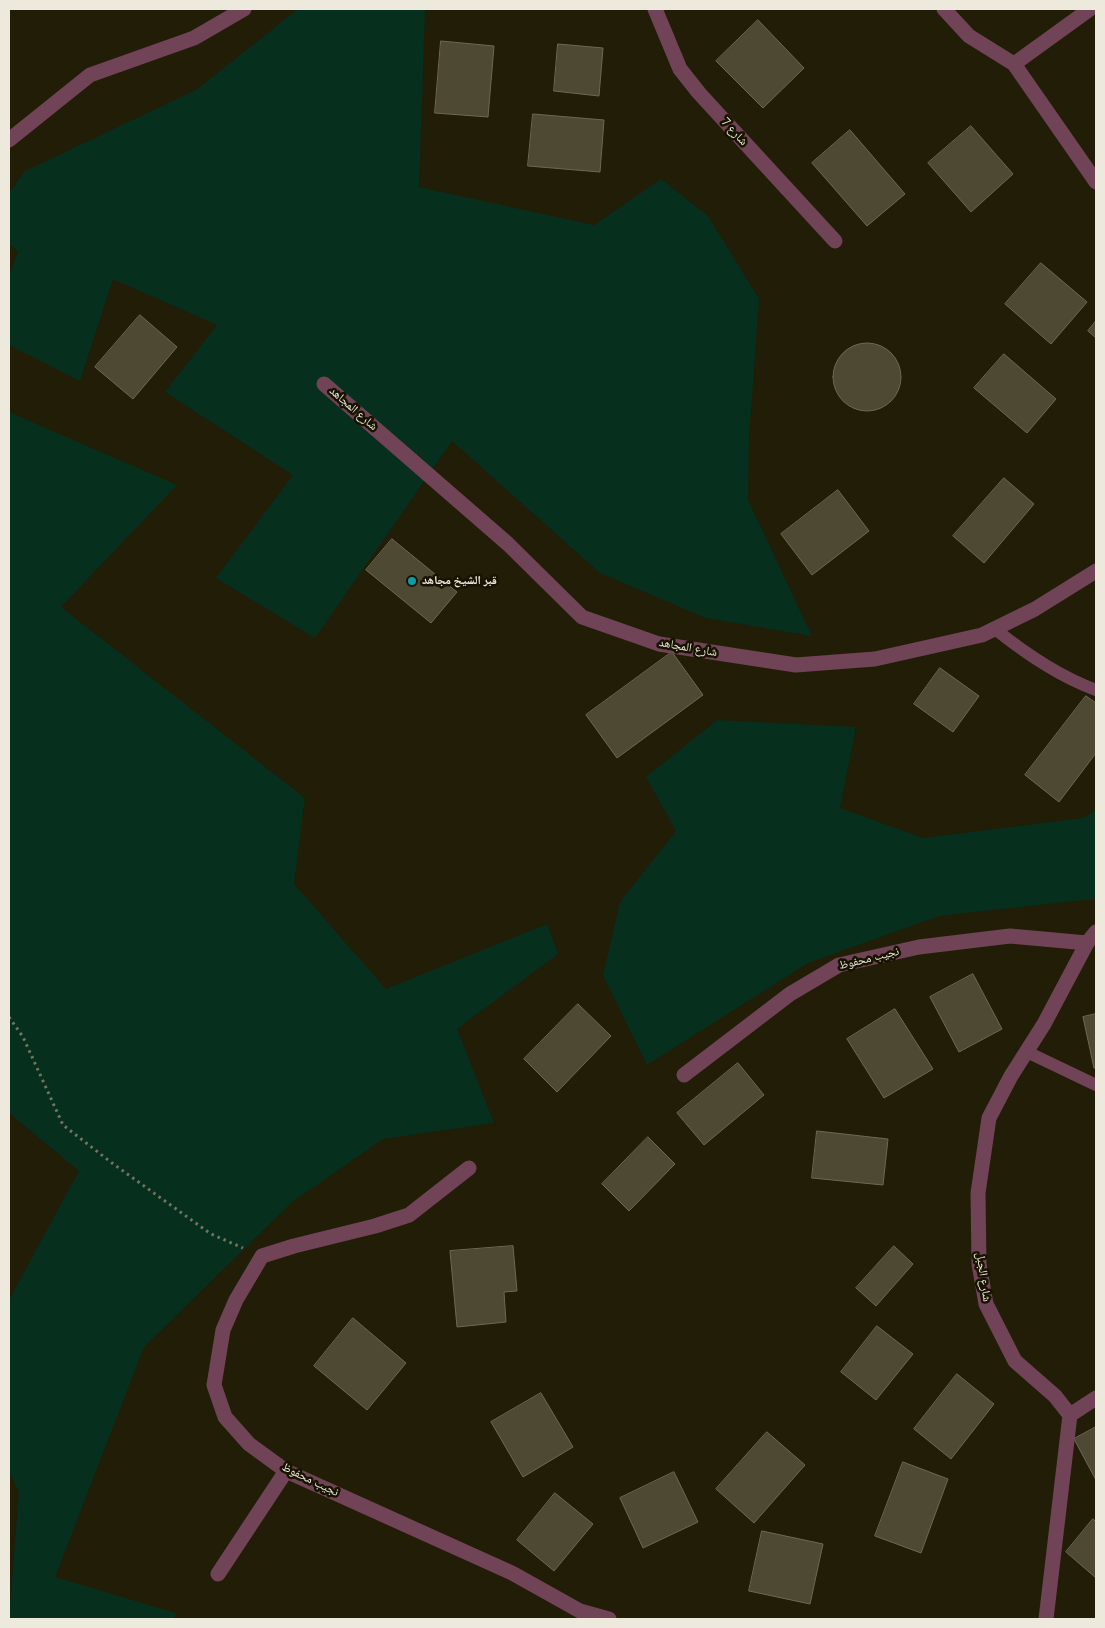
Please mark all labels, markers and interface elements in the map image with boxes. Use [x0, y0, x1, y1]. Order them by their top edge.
street label: شارع 7 [718, 115, 750, 149]
street label: شارع المجاهد [326, 384, 380, 434]
place label: قبر الشيخ مجاهد [422, 574, 497, 588]
marker: قبر الشيخ مجاهد [406, 575, 418, 587]
street label: شارع المجاهد [658, 636, 718, 660]
street label: نجيب محفوظ [837, 945, 901, 973]
street label: شارع الجبل [972, 1251, 994, 1303]
street label: نجيب محفوظ [279, 1460, 341, 1500]

